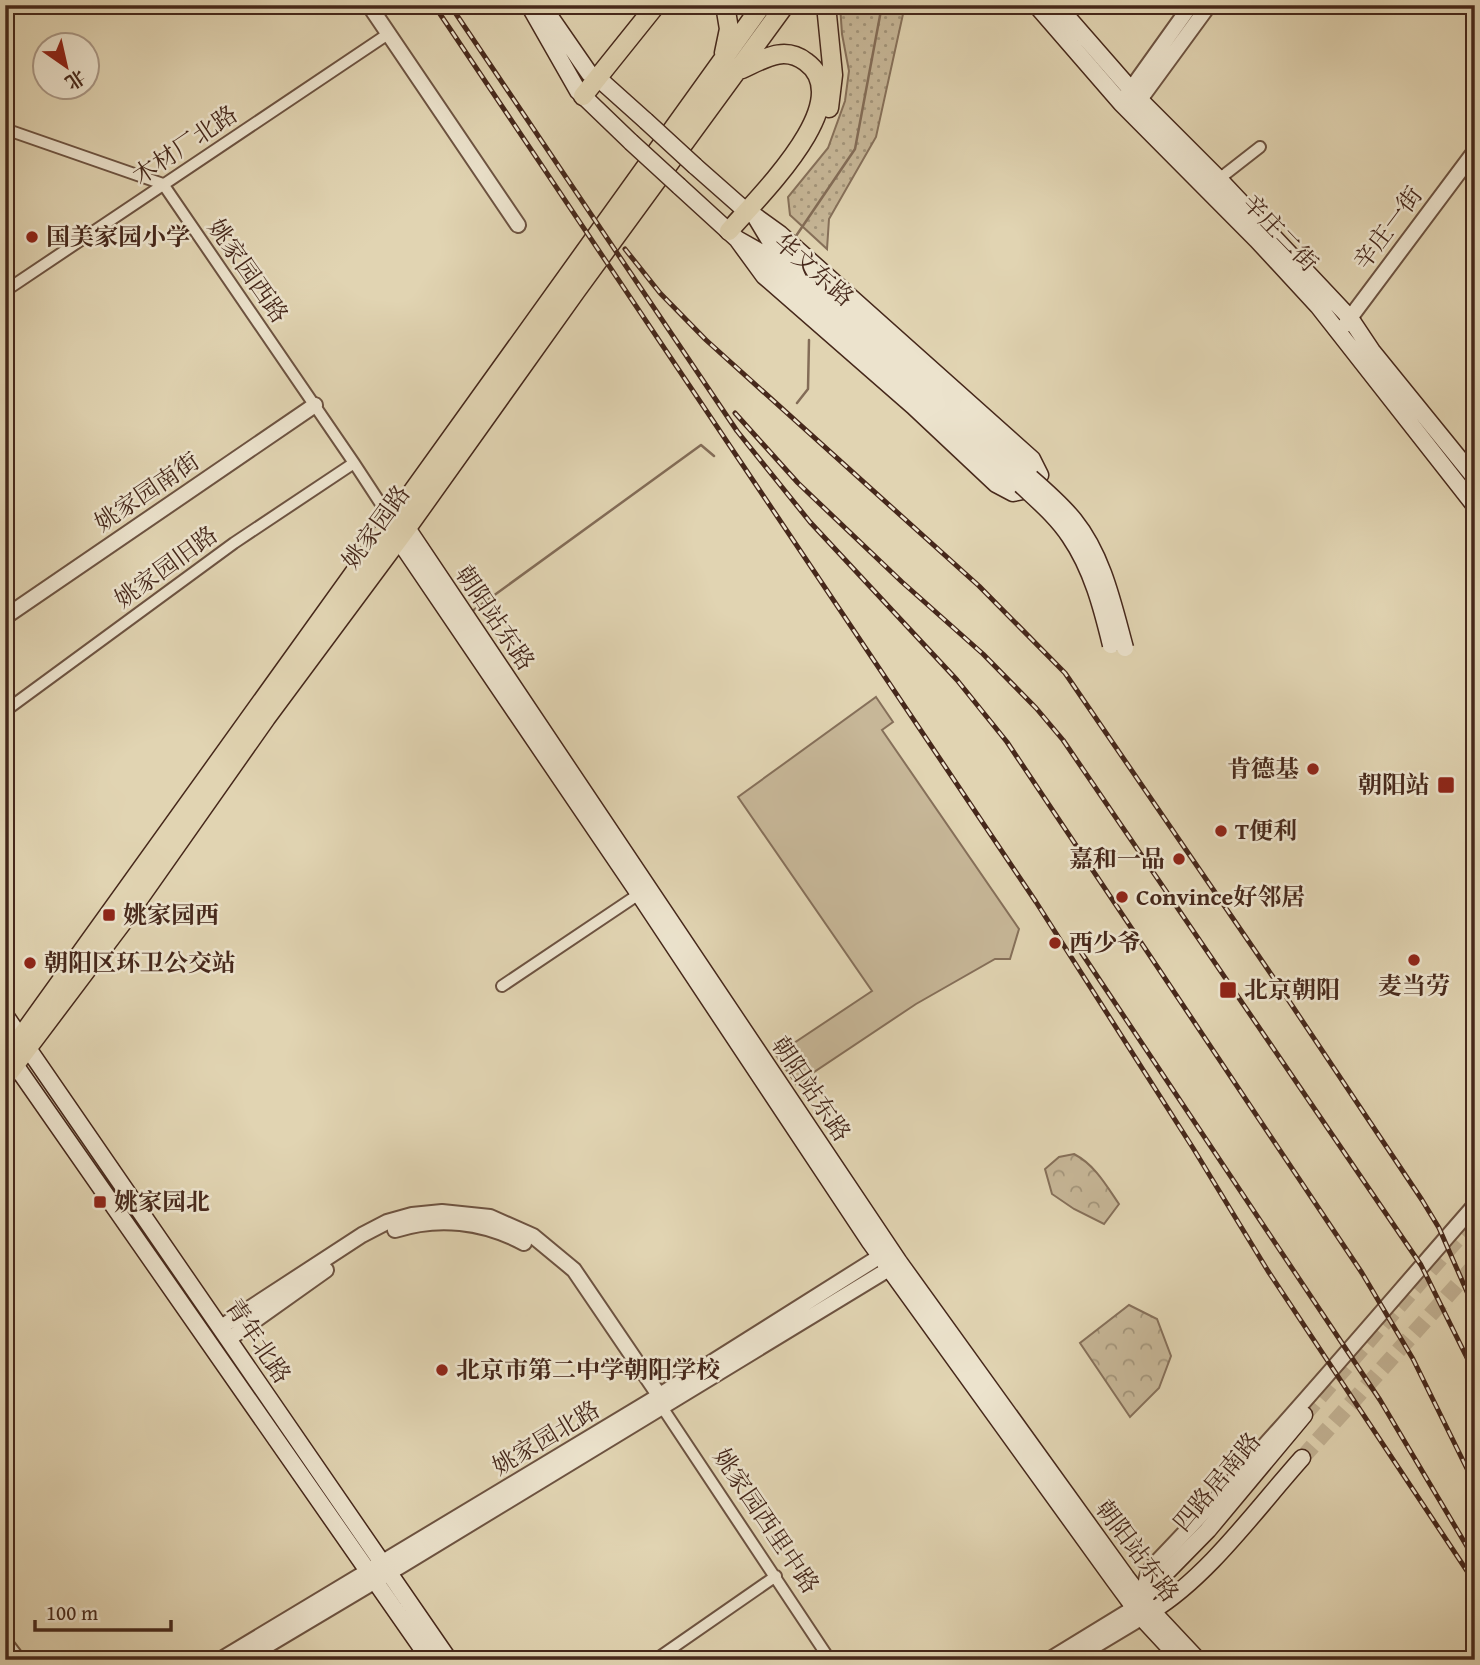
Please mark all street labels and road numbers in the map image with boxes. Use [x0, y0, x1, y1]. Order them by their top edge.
street label: 木材厂北路 [125, 97, 244, 193]
street label: 辛庄一街 [1345, 179, 1430, 277]
street label: 辛庄二街 [1234, 186, 1326, 279]
street label: 姚家园西路 [200, 212, 297, 330]
street label: 华文东路 [767, 225, 862, 314]
street label: 姚家园南街 [87, 444, 206, 540]
street label: 姚家园路 [333, 478, 418, 576]
street label: 姚家园旧路 [107, 517, 225, 616]
street label: 朝阳站东路 [447, 558, 543, 677]
street label: 朝阳站东路 [763, 1029, 859, 1148]
street label: 青年北路 [217, 1291, 300, 1390]
street label: 姚家园北路 [485, 1392, 606, 1483]
street label: 四路居南路 [1165, 1424, 1269, 1539]
street label: 姚家园西里中路 [705, 1441, 828, 1600]
street label: 朝阳站东路 [1087, 1492, 1187, 1609]

